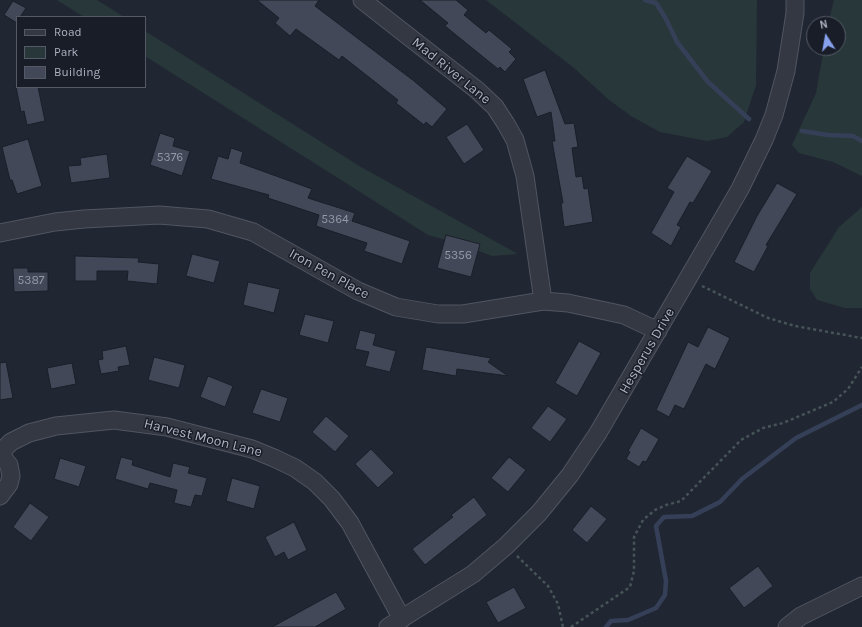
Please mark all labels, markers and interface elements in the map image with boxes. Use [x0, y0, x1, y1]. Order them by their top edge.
legend [16, 16, 146, 88]
north arrow [806, 16, 846, 56]
text: N [819, 18, 829, 32]
text: Road [54, 25, 82, 39]
street label: Mad River Lane [408, 34, 494, 108]
text: Park [54, 45, 78, 59]
text: Building [54, 65, 100, 79]
house number: 5376 [157, 151, 183, 165]
house number: 5364 [321, 213, 349, 227]
street label: Iron Pen Place [286, 245, 372, 303]
house number: 5356 [444, 249, 472, 263]
house number: 5387 [18, 274, 44, 288]
street label: Hesperus Drive [616, 305, 678, 397]
street label: Harvest Moon Lane [142, 415, 264, 461]

